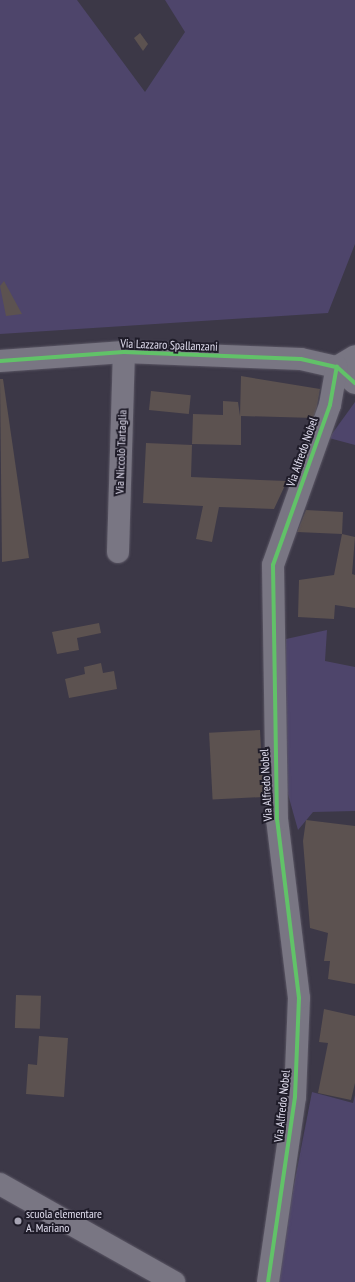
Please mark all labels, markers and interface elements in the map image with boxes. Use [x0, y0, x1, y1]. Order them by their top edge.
street label: Via Lazzaro Spallanzani [120, 336, 218, 354]
street label: Via Niccolò Tartaglia [112, 409, 130, 495]
street label: Via Alfredo Nobel [283, 415, 321, 489]
street label: Via Alfredo Nobel [257, 748, 275, 822]
street label: Via Alfredo Nobel [271, 1069, 293, 1143]
place label: scuola elementare A. Mariano [26, 1207, 102, 1235]
marker: scuola elementare A. Mariano [13, 1216, 23, 1226]

